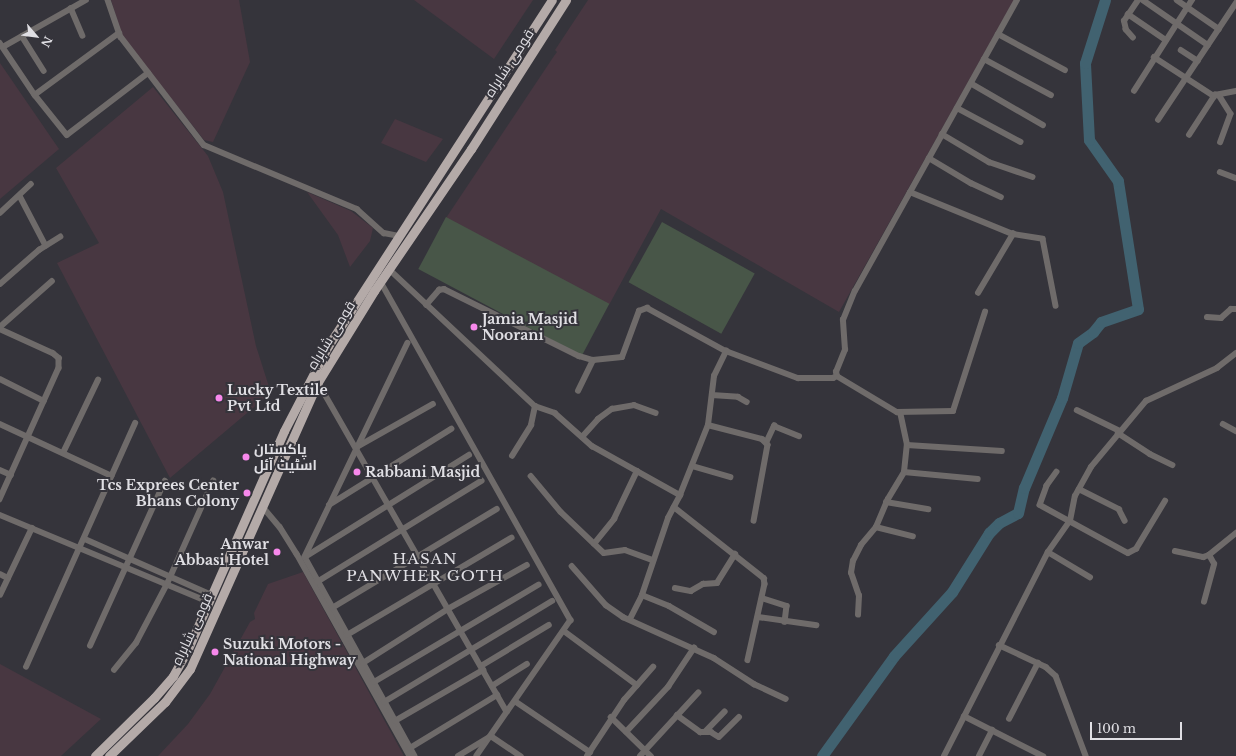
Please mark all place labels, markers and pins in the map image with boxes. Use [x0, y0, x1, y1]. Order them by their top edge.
place label: Jamia Masjid Noorani [482, 311, 578, 344]
marker: Jamia Masjid Noorani [469, 322, 479, 332]
place label: Lucky Textile Pvt Ltd [227, 382, 328, 414]
marker: Lucky Textile Pvt Ltd [214, 393, 224, 403]
place label: پاکستان اسٹیٹ آئل [254, 441, 317, 474]
marker: پاکستان اسٹیٹ آئل [241, 452, 251, 462]
place label: Rabbani Masjid [365, 464, 480, 480]
marker: Rabbani Masjid [352, 467, 362, 477]
place label: Tcs Exprees Center Bhans Colony [97, 477, 239, 510]
marker: Tcs Exprees Center Bhans Colony [242, 488, 252, 498]
place label: Anwar Abbasi Hotel [175, 536, 269, 568]
marker: Anwar Abbasi Hotel [272, 547, 282, 557]
place label: Suzuki Motors - National Highway [223, 636, 356, 668]
marker: Suzuki Motors - National Highway [210, 647, 220, 657]

